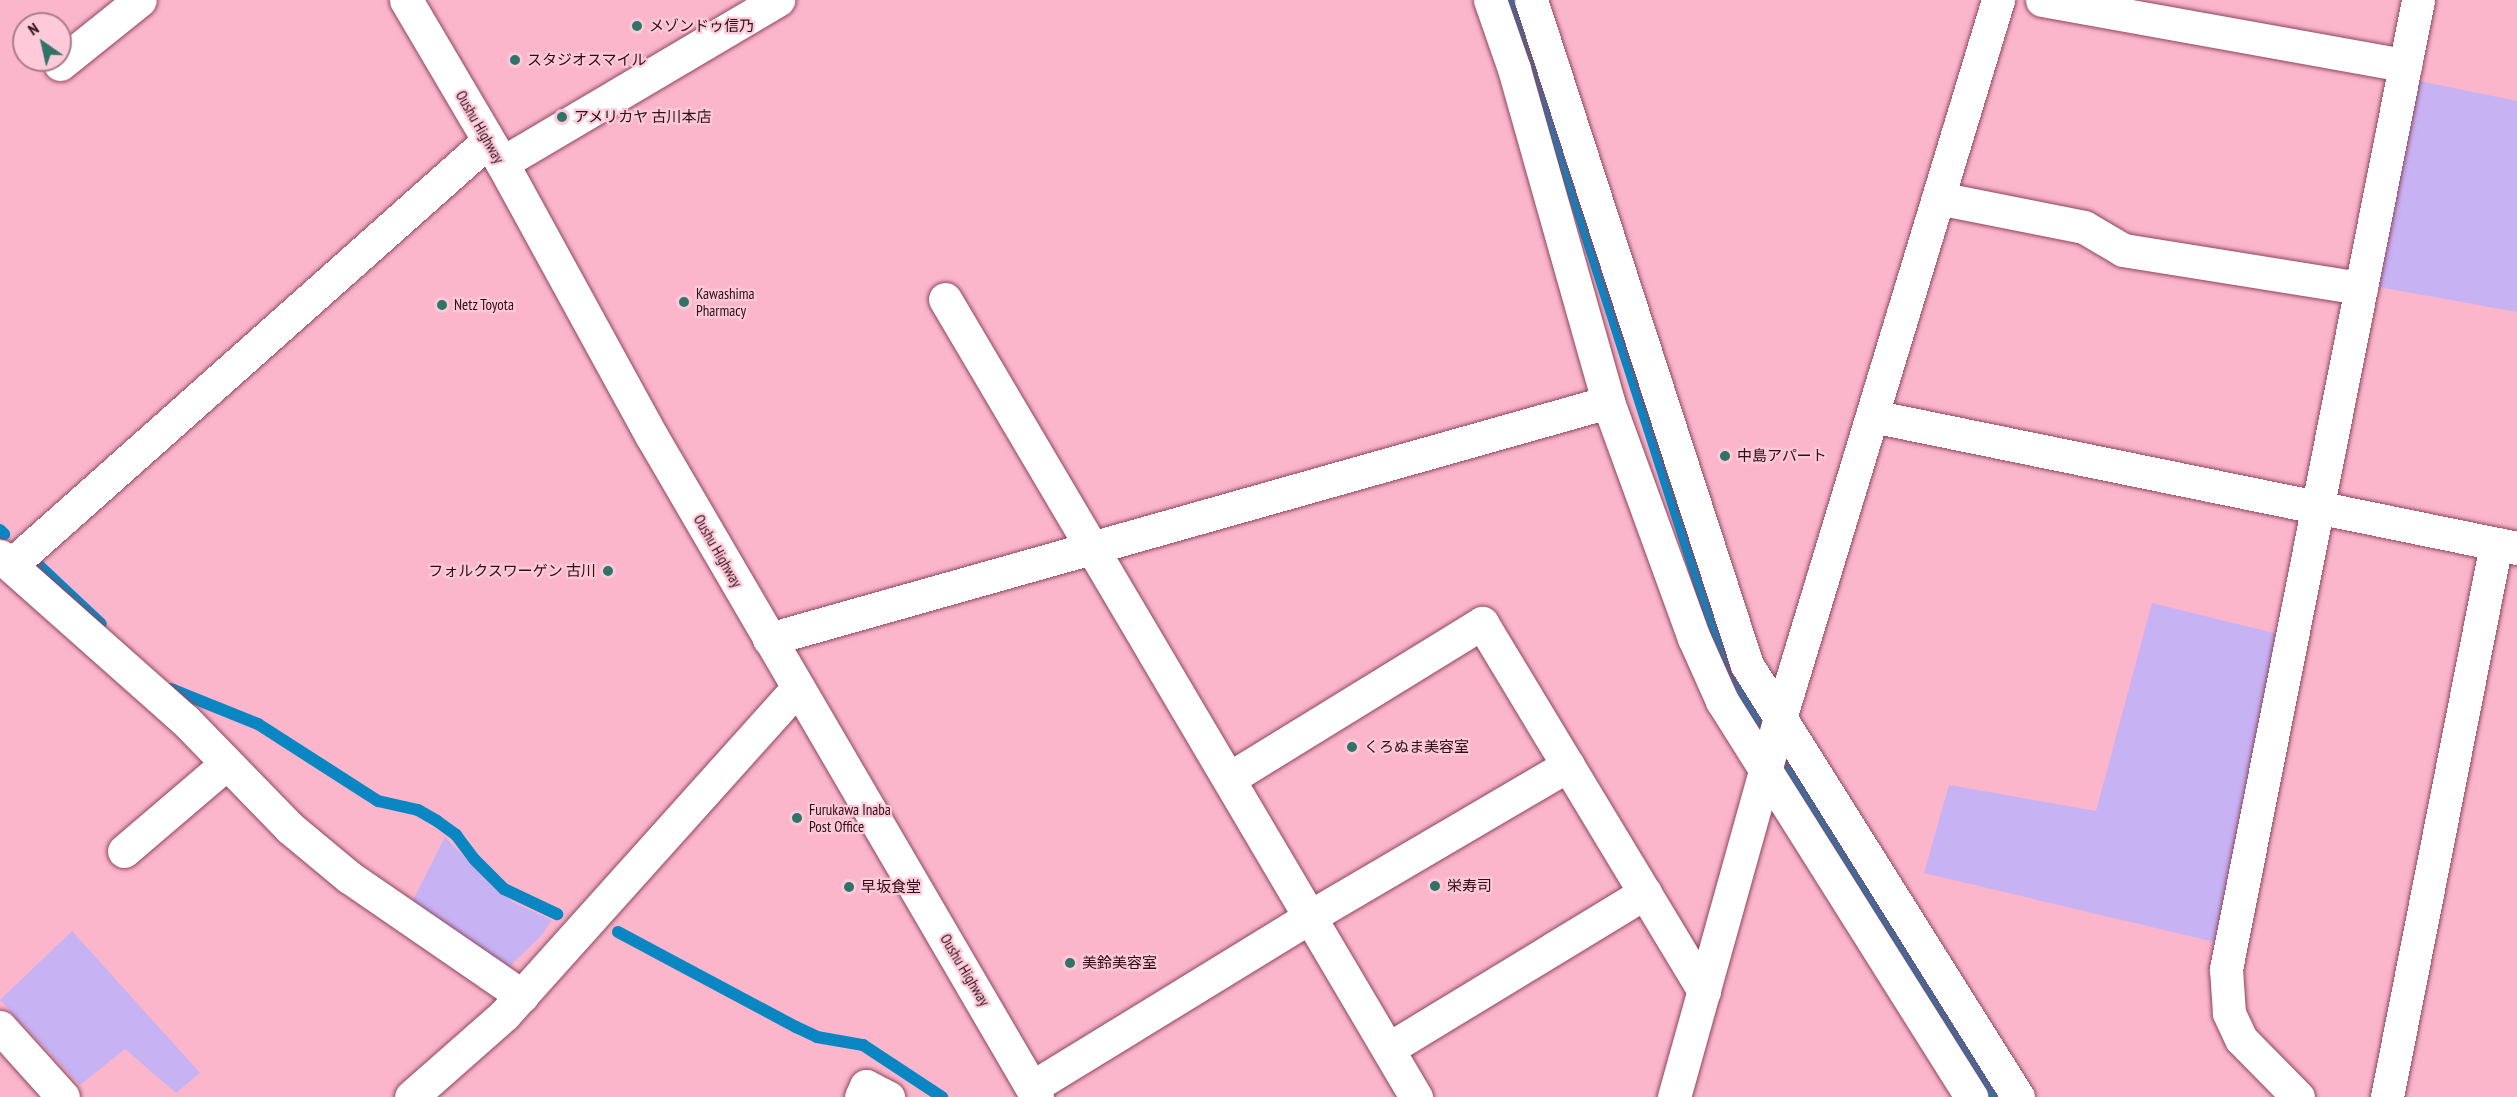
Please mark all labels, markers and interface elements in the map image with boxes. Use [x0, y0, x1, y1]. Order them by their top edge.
north arrow [12, 12, 72, 72]
place label: メゾンドゥ信乃 [649, 17, 754, 35]
text: N [24, 18, 42, 39]
marker: メゾンドゥ信乃 [630, 19, 644, 33]
place label: スタジオスマイル [527, 51, 647, 69]
marker: スタジオスマイル [508, 53, 522, 67]
street label: Oushu Highway [452, 87, 508, 167]
place label: アメリカヤ 古川本店 [574, 108, 712, 126]
marker: アメリカヤ 古川本店 [555, 110, 569, 124]
place label: Kawashima Pharmacy [696, 284, 755, 319]
marker: Kawashima Pharmacy [677, 295, 691, 309]
place label: Netz Toyota [454, 296, 515, 314]
marker: Netz Toyota [435, 298, 449, 312]
place label: 中島アパート [1737, 447, 1827, 465]
marker: 中島アパート [1718, 449, 1732, 463]
street label: Oushu Highway [690, 511, 746, 591]
place label: フォルクスワーゲン 古川 [428, 562, 596, 580]
marker: フォルクスワーゲン 古川 [601, 564, 615, 578]
place label: くろぬま美容室 [1364, 738, 1469, 756]
marker: くろぬま美容室 [1345, 740, 1359, 754]
place label: Furukawa Inaba Post Office [809, 800, 891, 835]
marker: Furukawa Inaba Post Office [790, 811, 804, 825]
place label: 栄寿司 [1447, 877, 1492, 895]
place label: 早坂食堂 [861, 878, 921, 896]
marker: 栄寿司 [1428, 879, 1442, 893]
marker: 早坂食堂 [842, 880, 856, 894]
street label: Oushu Highway [936, 931, 994, 1009]
place label: 美鈴美容室 [1082, 954, 1157, 972]
marker: 美鈴美容室 [1063, 956, 1077, 970]

